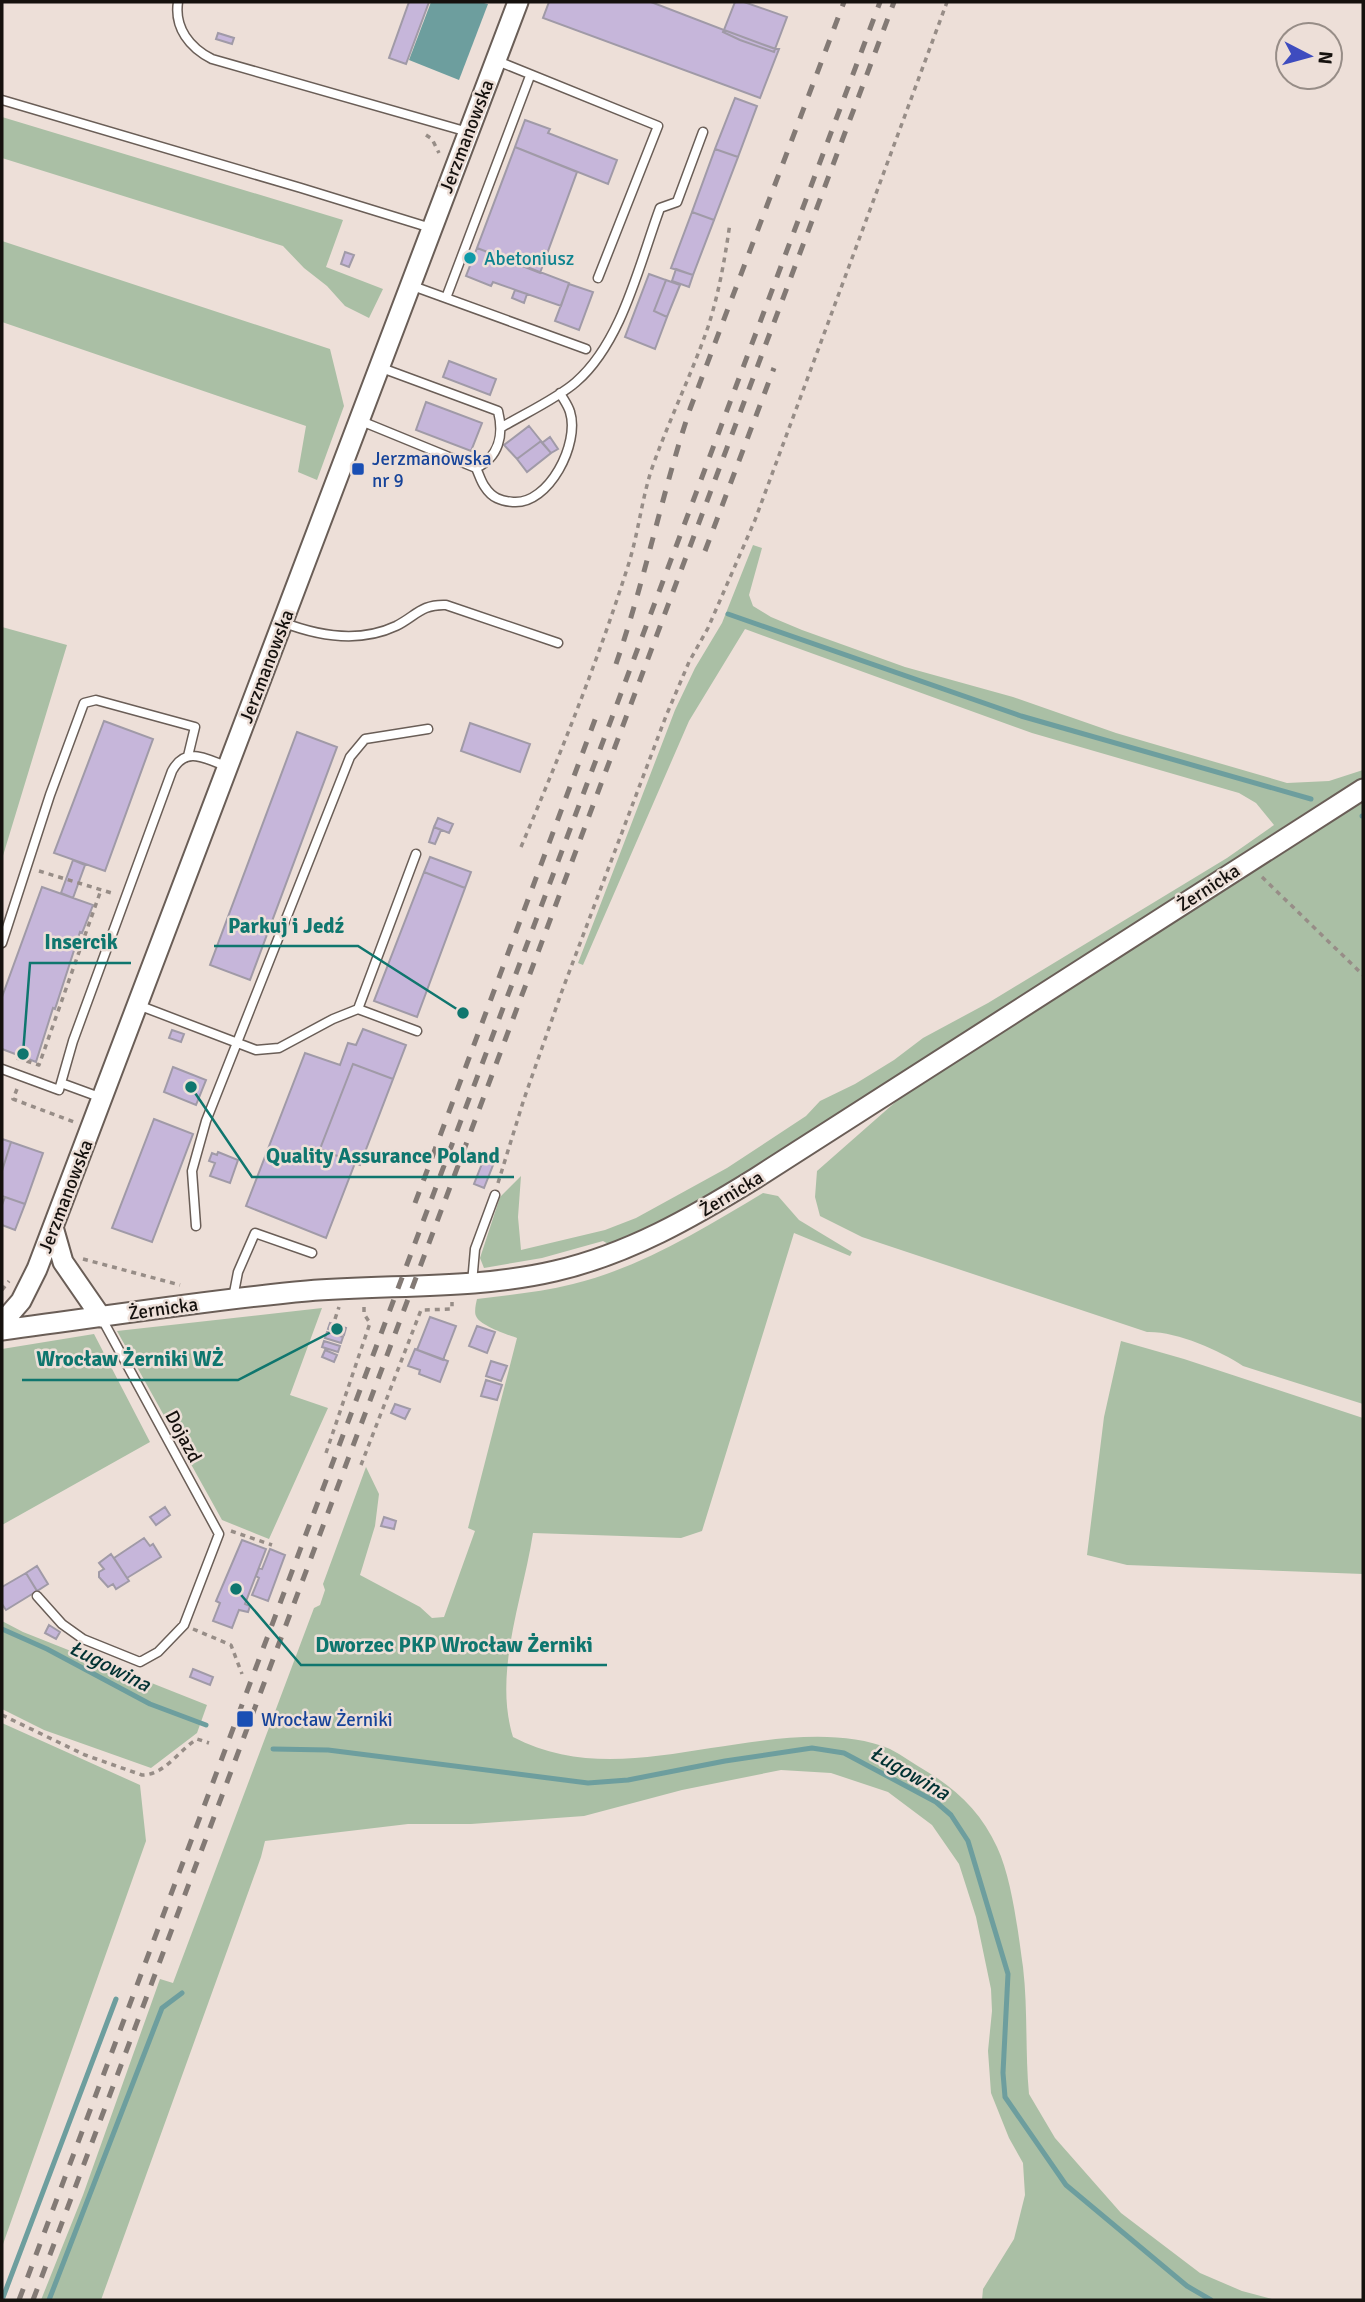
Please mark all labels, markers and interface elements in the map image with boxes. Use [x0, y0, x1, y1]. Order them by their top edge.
north arrow [1274, 21, 1344, 91]
text: N [1312, 50, 1338, 65]
street label: Jerzmanowska [434, 76, 500, 197]
place label: Abetoniusz [484, 247, 574, 271]
marker: Abetoniusz [462, 250, 478, 266]
place label: Jerzmanowska nr 9 [372, 447, 492, 493]
marker: Jerzmanowska nr 9 [350, 461, 366, 477]
street label: Jerzmanowska [234, 606, 300, 727]
street label: Żernicka [1173, 859, 1245, 917]
callout: Parkuj i Jedź [214, 904, 358, 946]
text: Parkuj i Jedź [228, 913, 344, 939]
callout: Insercik [30, 921, 131, 963]
text: Insercik [44, 929, 118, 955]
callout: Quality Assurance Poland [252, 1135, 514, 1177]
street label: Jerzmanowska [33, 1136, 99, 1257]
text: Quality Assurance Poland [266, 1143, 500, 1169]
street label: Żernicka [695, 1165, 768, 1222]
street label: Żernicka [127, 1292, 200, 1326]
callout: Wrocław Żerniki WŻ [22, 1338, 238, 1380]
text: Wrocław Żerniki WŻ [36, 1346, 224, 1372]
street label: Dojazd [159, 1406, 207, 1467]
callout: Dworzec PKP Wrocław Żerniki [301, 1623, 607, 1665]
text: Dworzec PKP Wrocław Żerniki [315, 1632, 593, 1658]
water label: Ługowina [65, 1635, 156, 1698]
place label: Wrocław Żerniki [261, 1708, 393, 1732]
marker: Wrocław Żerniki [235, 1709, 255, 1729]
water label: Ługowina [866, 1740, 955, 1807]

